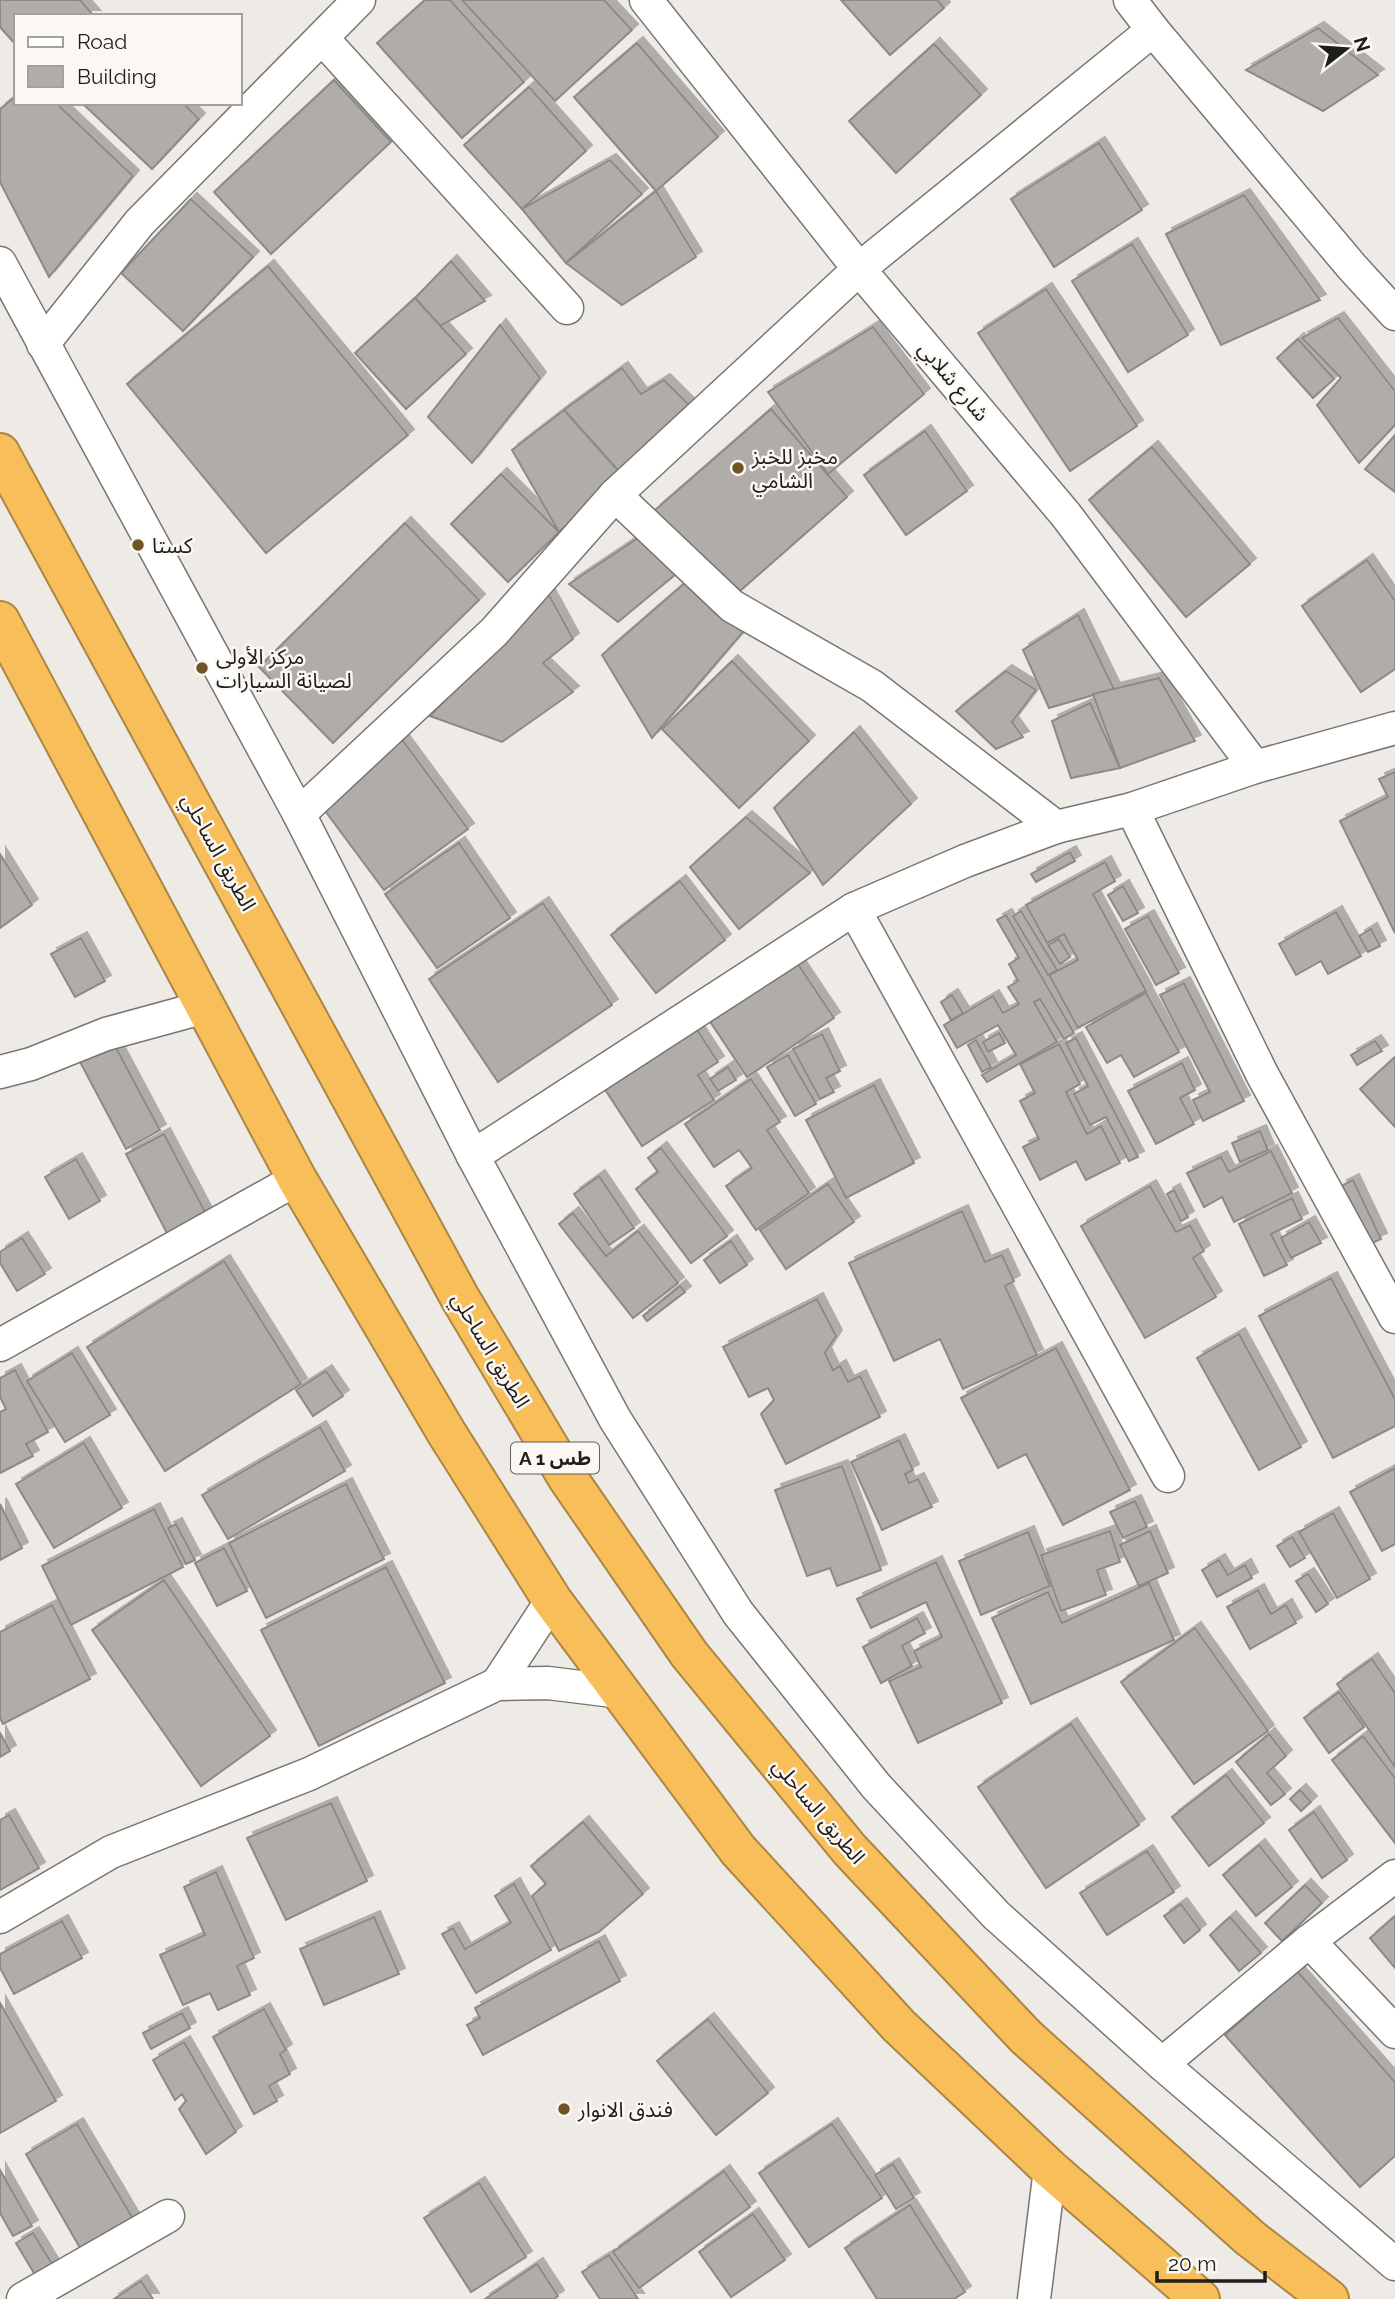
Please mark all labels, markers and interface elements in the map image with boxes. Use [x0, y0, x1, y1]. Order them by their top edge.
legend [14, 14, 242, 105]
north arrow [1311, 14, 1381, 84]
text: Road [77, 29, 127, 54]
text: N [1350, 34, 1375, 54]
text: Building [77, 64, 157, 89]
street label: شارع شلابي [910, 336, 995, 428]
place label: مخبز للخبز الشامي [751, 444, 838, 496]
marker: مخبز للخبز الشامي [730, 460, 746, 476]
place label: كستا [152, 533, 193, 558]
marker: كستا [130, 537, 146, 553]
place label: مركز الأولى لصيانة السيارات [216, 644, 352, 693]
marker: مركز الأولى لصيانة السيارات [194, 660, 210, 676]
street label: الطريق الساحلي [173, 789, 261, 917]
street label: الطريق الساحلي [443, 1288, 535, 1414]
road number: A 1 طس [511, 1442, 599, 1474]
street label: الطريق الساحلي [765, 1753, 870, 1871]
place label: فندق الانوار [577, 2097, 673, 2122]
marker: فندق الانوار [556, 2101, 572, 2117]
scale bar [1157, 2240, 1266, 2284]
text: 20 m [1168, 2251, 1216, 2276]

